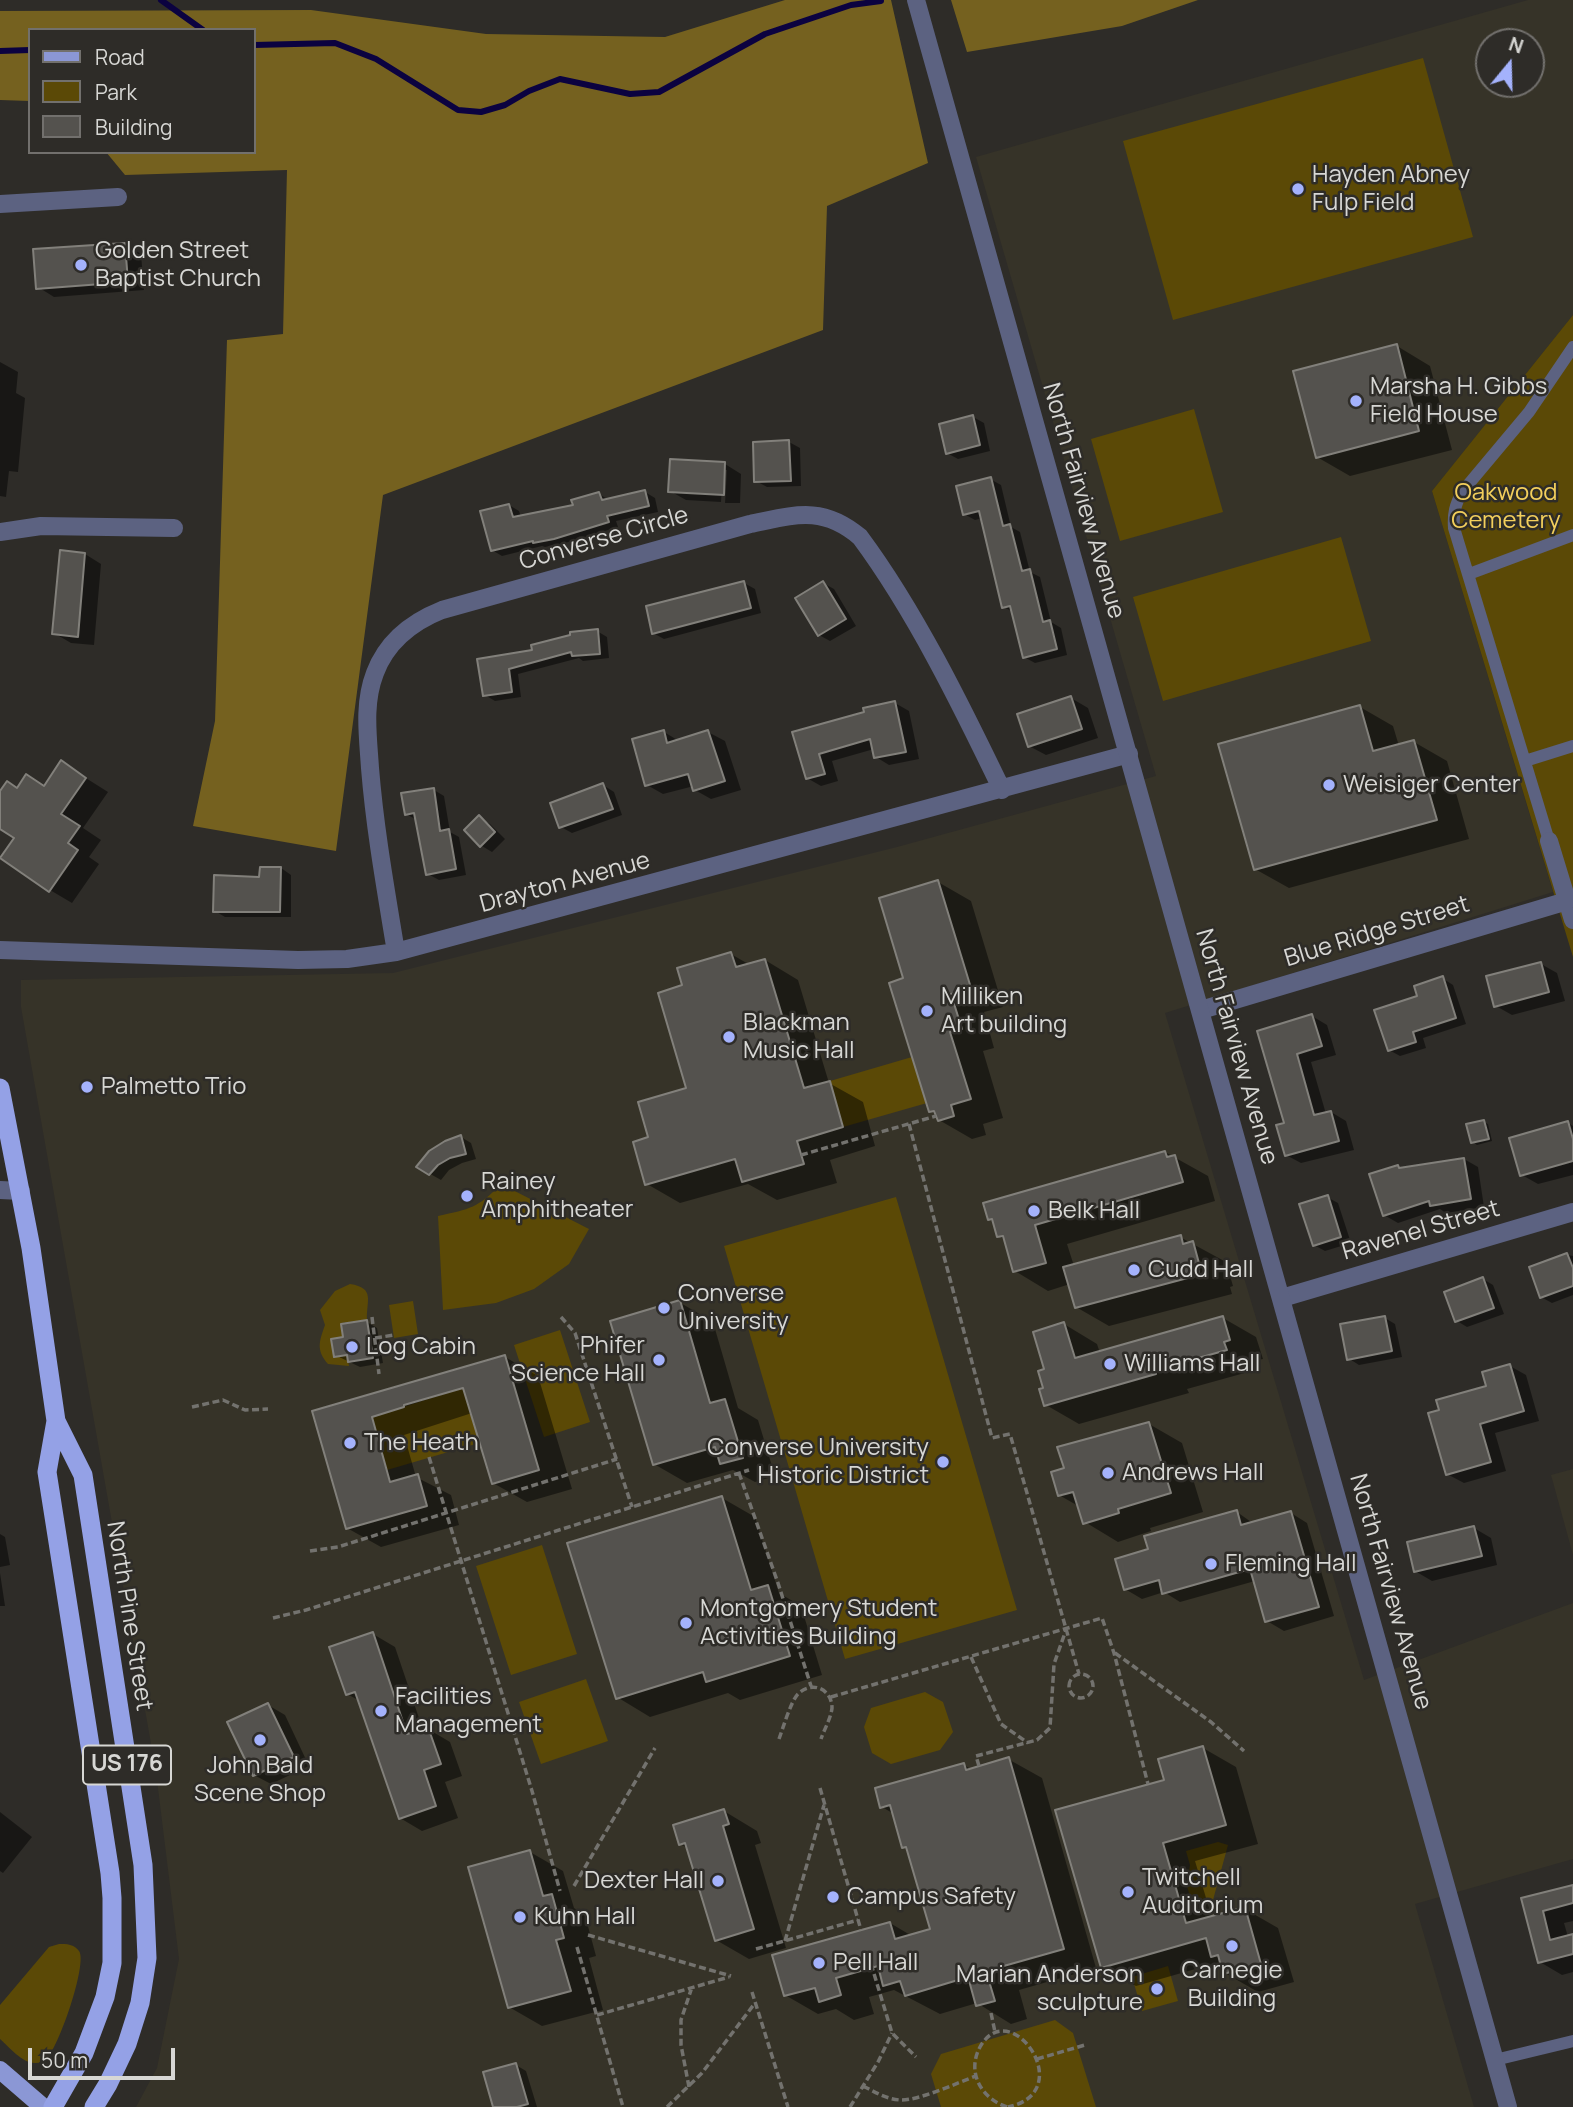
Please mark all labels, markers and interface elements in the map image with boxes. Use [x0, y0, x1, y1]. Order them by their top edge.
legend [28, 28, 256, 154]
north arrow [1475, 28, 1545, 98]
text: N [1505, 31, 1527, 60]
text: Road [95, 43, 145, 71]
text: Park [95, 78, 137, 106]
text: Building [95, 113, 172, 141]
place label: Hayden Abney Fulp Field [1312, 161, 1470, 217]
marker: Hayden Abney Fulp Field [1290, 181, 1306, 197]
place label: Golden Street Baptist Church [95, 237, 261, 293]
marker: Golden Street Baptist Church [73, 257, 89, 273]
place label: Marsha H. Gibbs Field House [1370, 373, 1547, 429]
street label: North Fairview Avenue [1036, 380, 1130, 622]
marker: Marsha H. Gibbs Field House [1348, 393, 1364, 409]
park label: Oakwood Cemetery [1451, 479, 1561, 535]
street label: Converse Circle [516, 501, 692, 577]
place label: Weisiger Center [1343, 771, 1520, 799]
marker: Weisiger Center [1321, 777, 1337, 793]
street label: Drayton Avenue [477, 846, 653, 920]
street label: Blue Ridge Street [1281, 890, 1473, 974]
street label: North Fairview Avenue [1189, 926, 1283, 1168]
place label: Milliken Art building [941, 983, 1067, 1039]
marker: Milliken Art building [919, 1003, 935, 1019]
place label: Blackman Music Hall [743, 1009, 855, 1065]
marker: Blackman Music Hall [721, 1029, 737, 1045]
place label: Palmetto Trio [101, 1073, 247, 1101]
marker: Palmetto Trio [79, 1079, 95, 1095]
place label: Rainey Amphitheater [481, 1168, 633, 1224]
marker: Rainey Amphitheater [459, 1188, 475, 1204]
street label: Ravenel Street [1339, 1195, 1503, 1267]
place label: Belk Hall [1048, 1197, 1140, 1225]
marker: Belk Hall [1026, 1203, 1042, 1219]
place label: Cudd Hall [1148, 1256, 1254, 1284]
marker: Cudd Hall [1126, 1262, 1142, 1278]
place label: Converse University [678, 1280, 789, 1336]
marker: Converse University [656, 1300, 672, 1316]
place label: Phifer Science Hall [511, 1332, 645, 1388]
place label: Log Cabin [366, 1333, 476, 1361]
marker: Log Cabin [344, 1339, 360, 1355]
place label: Williams Hall [1124, 1350, 1260, 1378]
marker: Phifer Science Hall [651, 1352, 667, 1368]
marker: Williams Hall [1102, 1356, 1118, 1372]
place label: The Heath [364, 1429, 479, 1457]
place label: Converse University Historic District [707, 1434, 929, 1490]
marker: The Heath [342, 1435, 358, 1451]
marker: Converse University Historic District [935, 1454, 951, 1470]
place label: Andrews Hall [1122, 1459, 1264, 1487]
marker: Andrews Hall [1100, 1465, 1116, 1481]
street label: North Fairview Avenue [1343, 1471, 1437, 1713]
street label: North Pine Street [100, 1519, 158, 1713]
place label: Fleming Hall [1225, 1550, 1357, 1578]
marker: Fleming Hall [1203, 1556, 1219, 1572]
place label: Montgomery Student Activities Building [700, 1595, 937, 1651]
marker: Montgomery Student Activities Building [678, 1615, 694, 1631]
place label: Facilities Management [395, 1683, 542, 1739]
marker: Facilities Management [373, 1703, 389, 1719]
marker: John Bald Scene Shop [252, 1732, 268, 1748]
road number: US 176 [83, 1746, 171, 1784]
place label: John Bald Scene Shop [194, 1752, 326, 1808]
place label: Twitchell Auditorium [1142, 1864, 1263, 1920]
place label: Dexter Hall [584, 1867, 704, 1895]
marker: Dexter Hall [710, 1873, 726, 1889]
place label: Campus Safety [847, 1883, 1016, 1911]
marker: Twitchell Auditorium [1120, 1884, 1136, 1900]
marker: Campus Safety [825, 1889, 841, 1905]
place label: Kuhn Hall [534, 1903, 636, 1931]
marker: Kuhn Hall [512, 1909, 528, 1925]
marker: Carnegie Building [1224, 1938, 1240, 1954]
place label: Pell Hall [833, 1949, 918, 1977]
marker: Pell Hall [811, 1955, 827, 1971]
place label: Carnegie Building [1181, 1957, 1283, 2013]
place label: Marian Anderson sculpture [956, 1961, 1143, 2017]
marker: Marian Anderson sculpture [1149, 1981, 1165, 1997]
scale bar [32, 2034, 178, 2078]
text: 50 m [41, 2046, 88, 2074]

